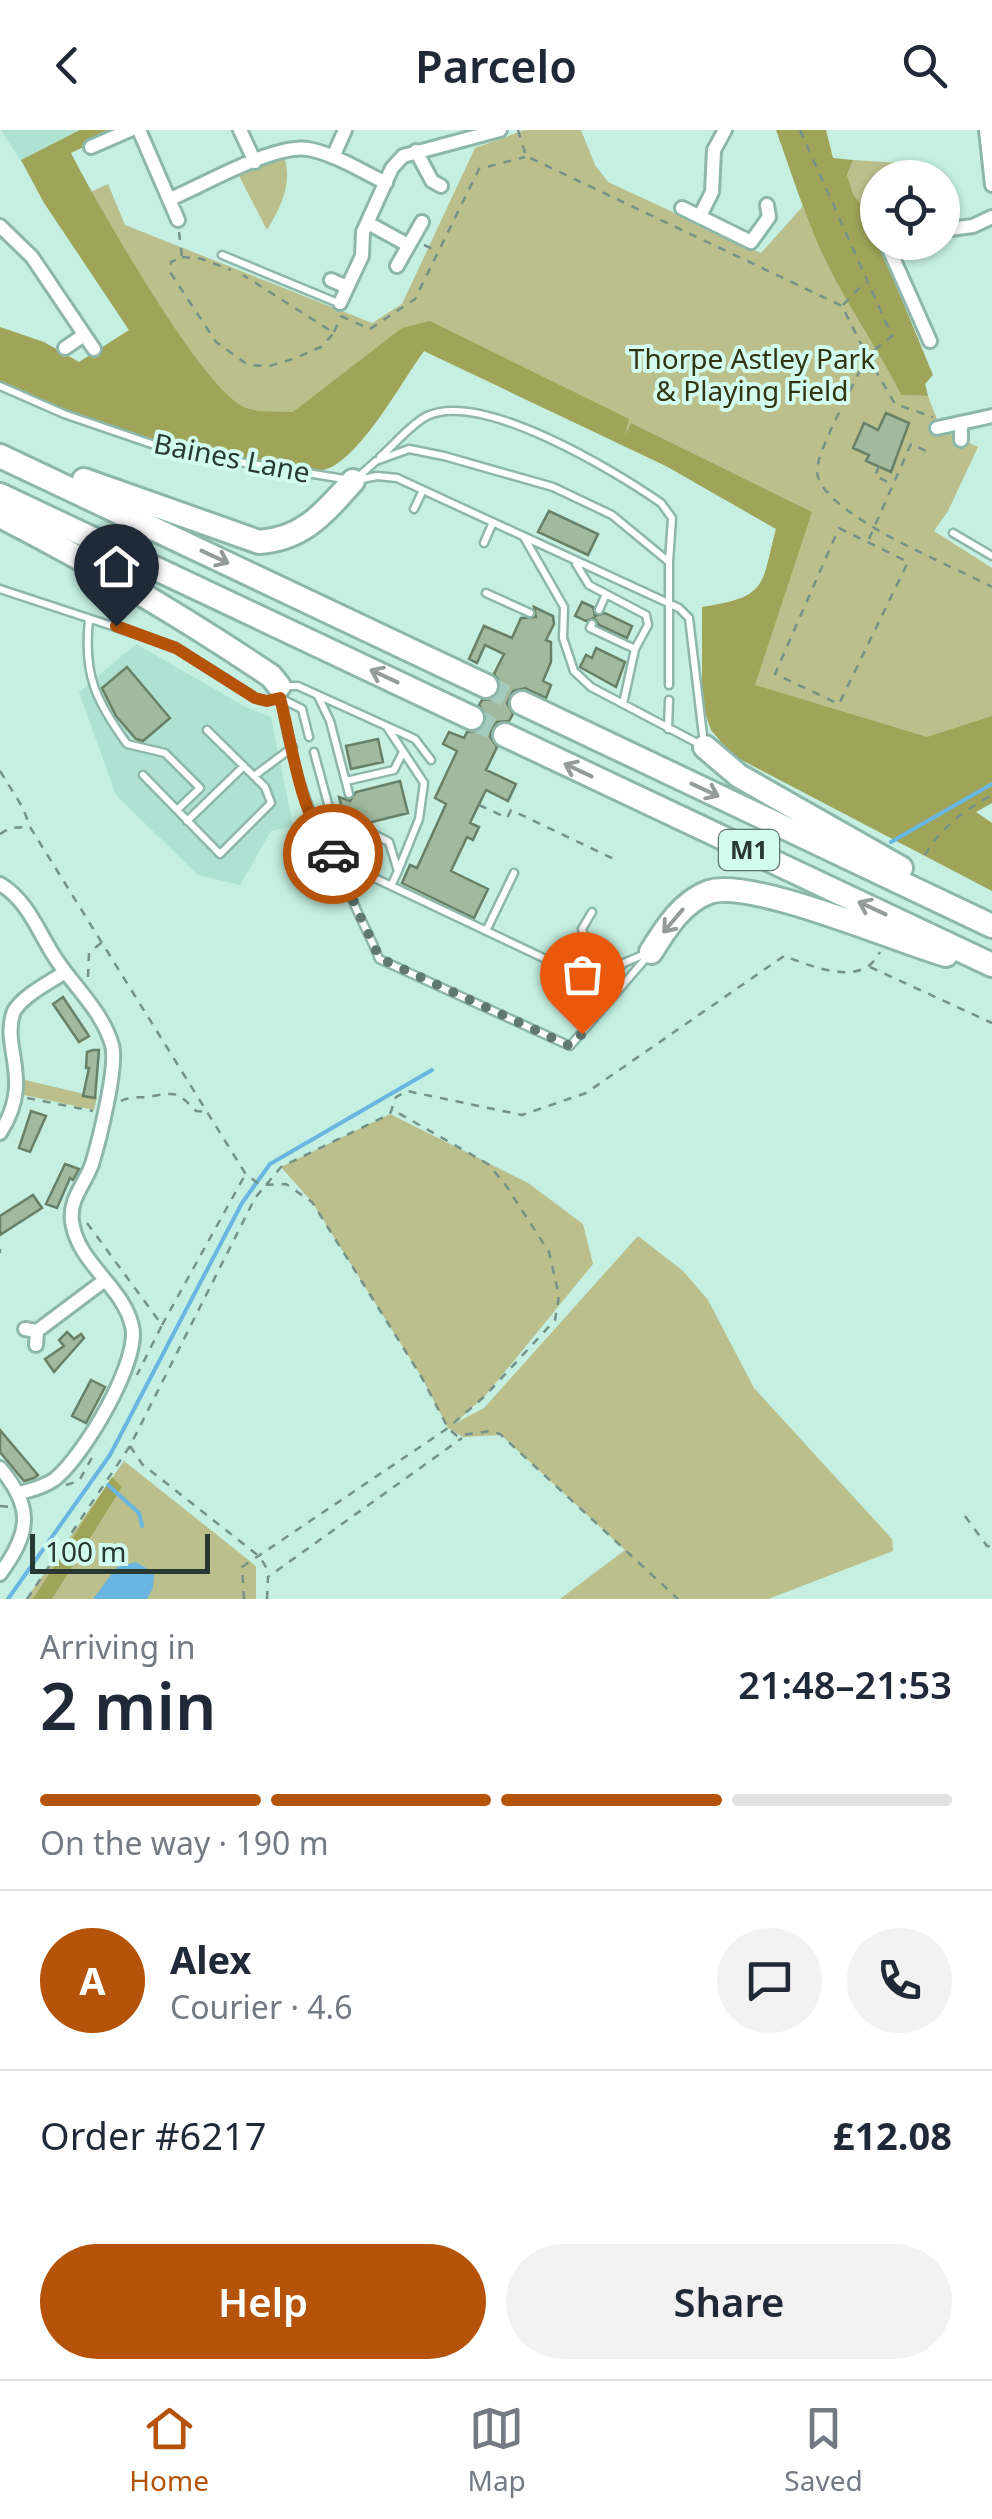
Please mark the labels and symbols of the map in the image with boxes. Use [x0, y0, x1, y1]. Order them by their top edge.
park label: Thorpe Astley Park & Playing Field [629, 339, 875, 409]
street label: Baines Lane [151, 423, 314, 491]
pin [74, 524, 159, 627]
one-way arrow [199, 549, 229, 568]
one-way arrow [369, 666, 399, 685]
one-way arrow [564, 759, 594, 778]
one-way arrow [689, 782, 720, 800]
courier [283, 804, 383, 904]
road number: M1 [719, 830, 779, 870]
one-way arrow [858, 898, 888, 917]
one-way arrow [662, 907, 684, 933]
pin [540, 932, 625, 1035]
scale bar [30, 1529, 210, 1574]

